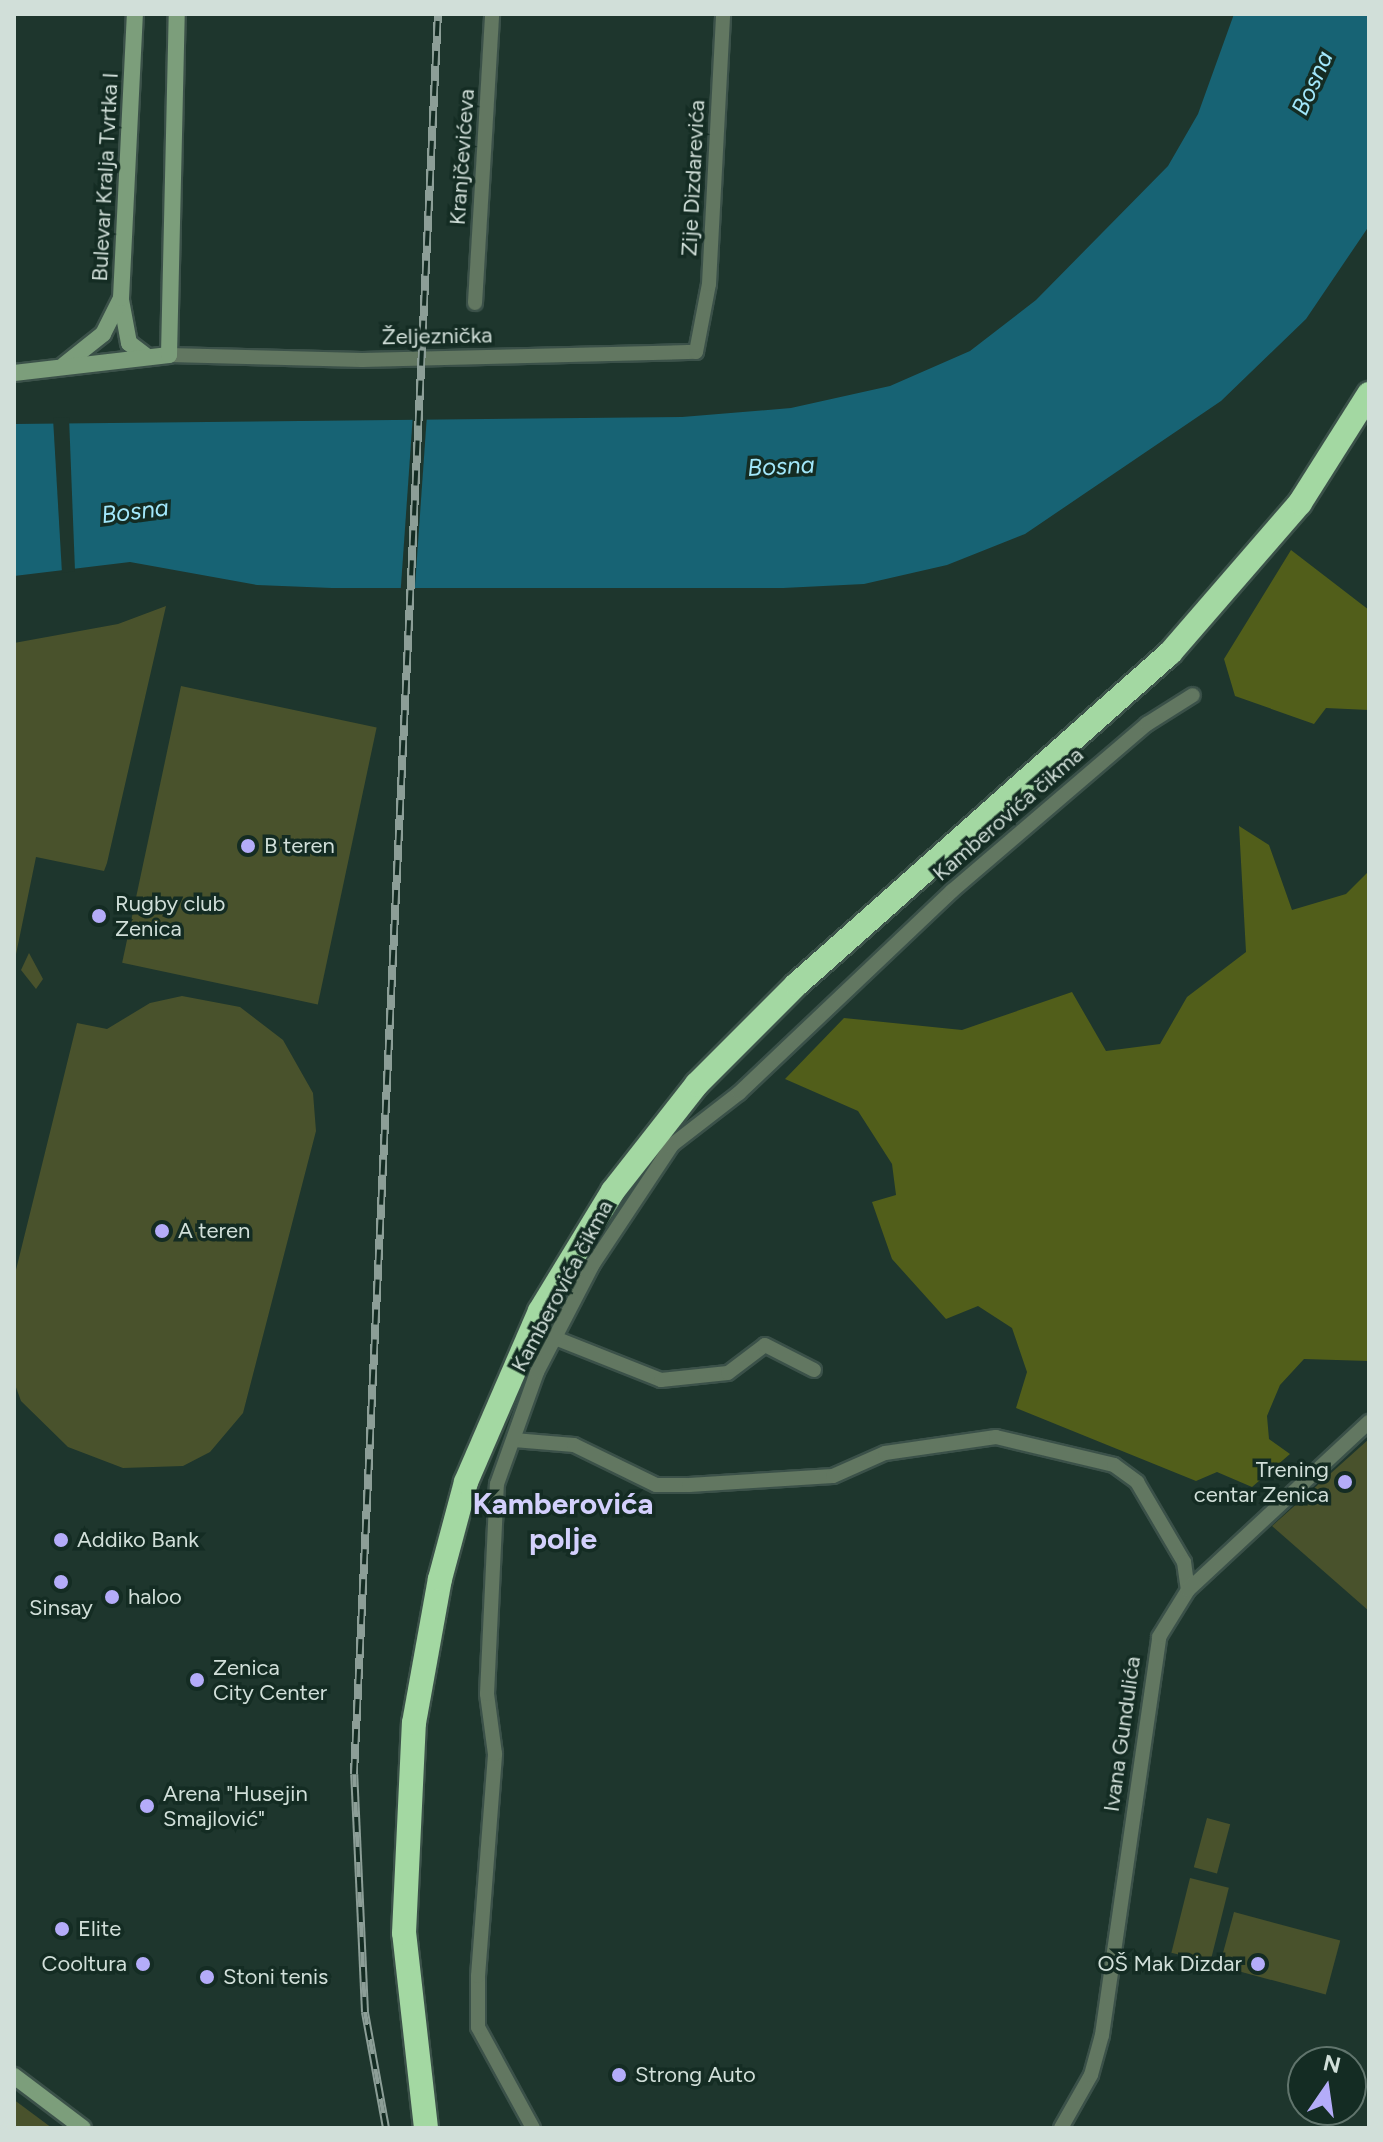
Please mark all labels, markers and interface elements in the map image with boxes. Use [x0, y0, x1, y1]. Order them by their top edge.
water label: Bosna [1285, 46, 1339, 120]
street label: Bulevar Kralja Tvrtka I [86, 72, 124, 282]
street label: Kranjčevićeva [444, 88, 480, 226]
street label: Zije Dizdarevića [676, 99, 710, 257]
street label: Željeznička [381, 322, 493, 350]
water label: Bosna [747, 450, 815, 482]
water label: Bosna [100, 493, 170, 529]
street label: Kamberovića čikma [927, 741, 1089, 887]
place label: B teren [264, 833, 335, 859]
marker: B teren [239, 837, 257, 855]
place label: Rugby club Zenica [115, 890, 225, 942]
marker: Rugby club Zenica [90, 907, 108, 925]
street label: Kamberovića čikma [506, 1196, 618, 1376]
place label: A teren [178, 1218, 250, 1244]
marker: A teren [153, 1222, 171, 1240]
place label: Trening centar Zenica [1194, 1456, 1329, 1508]
marker: Trening centar Zenica [1336, 1473, 1354, 1491]
district label: Kamberovića polje [473, 1486, 653, 1556]
place label: Addiko Bank [77, 1527, 199, 1553]
marker: Addiko Bank [52, 1531, 70, 1549]
marker: Sinsay [52, 1573, 70, 1591]
place label: haloo [128, 1584, 182, 1610]
marker: haloo [103, 1588, 121, 1606]
place label: Sinsay [29, 1595, 93, 1621]
place label: Zenica City Center [213, 1654, 327, 1706]
street label: Ivana Gundulića [1098, 1655, 1146, 1813]
marker: Zenica City Center [188, 1671, 206, 1689]
place label: Arena "Husejin Smajlović" [163, 1780, 308, 1832]
marker: Arena "Husejin Smajlović" [138, 1797, 156, 1815]
place label: Elite [78, 1916, 121, 1942]
marker: Elite [53, 1920, 71, 1938]
place label: Cooltura [42, 1951, 127, 1977]
place label: OŠ Mak Dizdar [1097, 1951, 1242, 1977]
marker: Cooltura [134, 1955, 152, 1973]
marker: OŠ Mak Dizdar [1249, 1955, 1267, 1973]
place label: Stoni tenis [223, 1964, 328, 1990]
marker: Stoni tenis [198, 1968, 216, 1986]
north arrow [1287, 2046, 1367, 2126]
text: N [1321, 2049, 1343, 2079]
place label: Strong Auto [635, 2062, 756, 2088]
marker: Strong Auto [610, 2066, 628, 2084]

